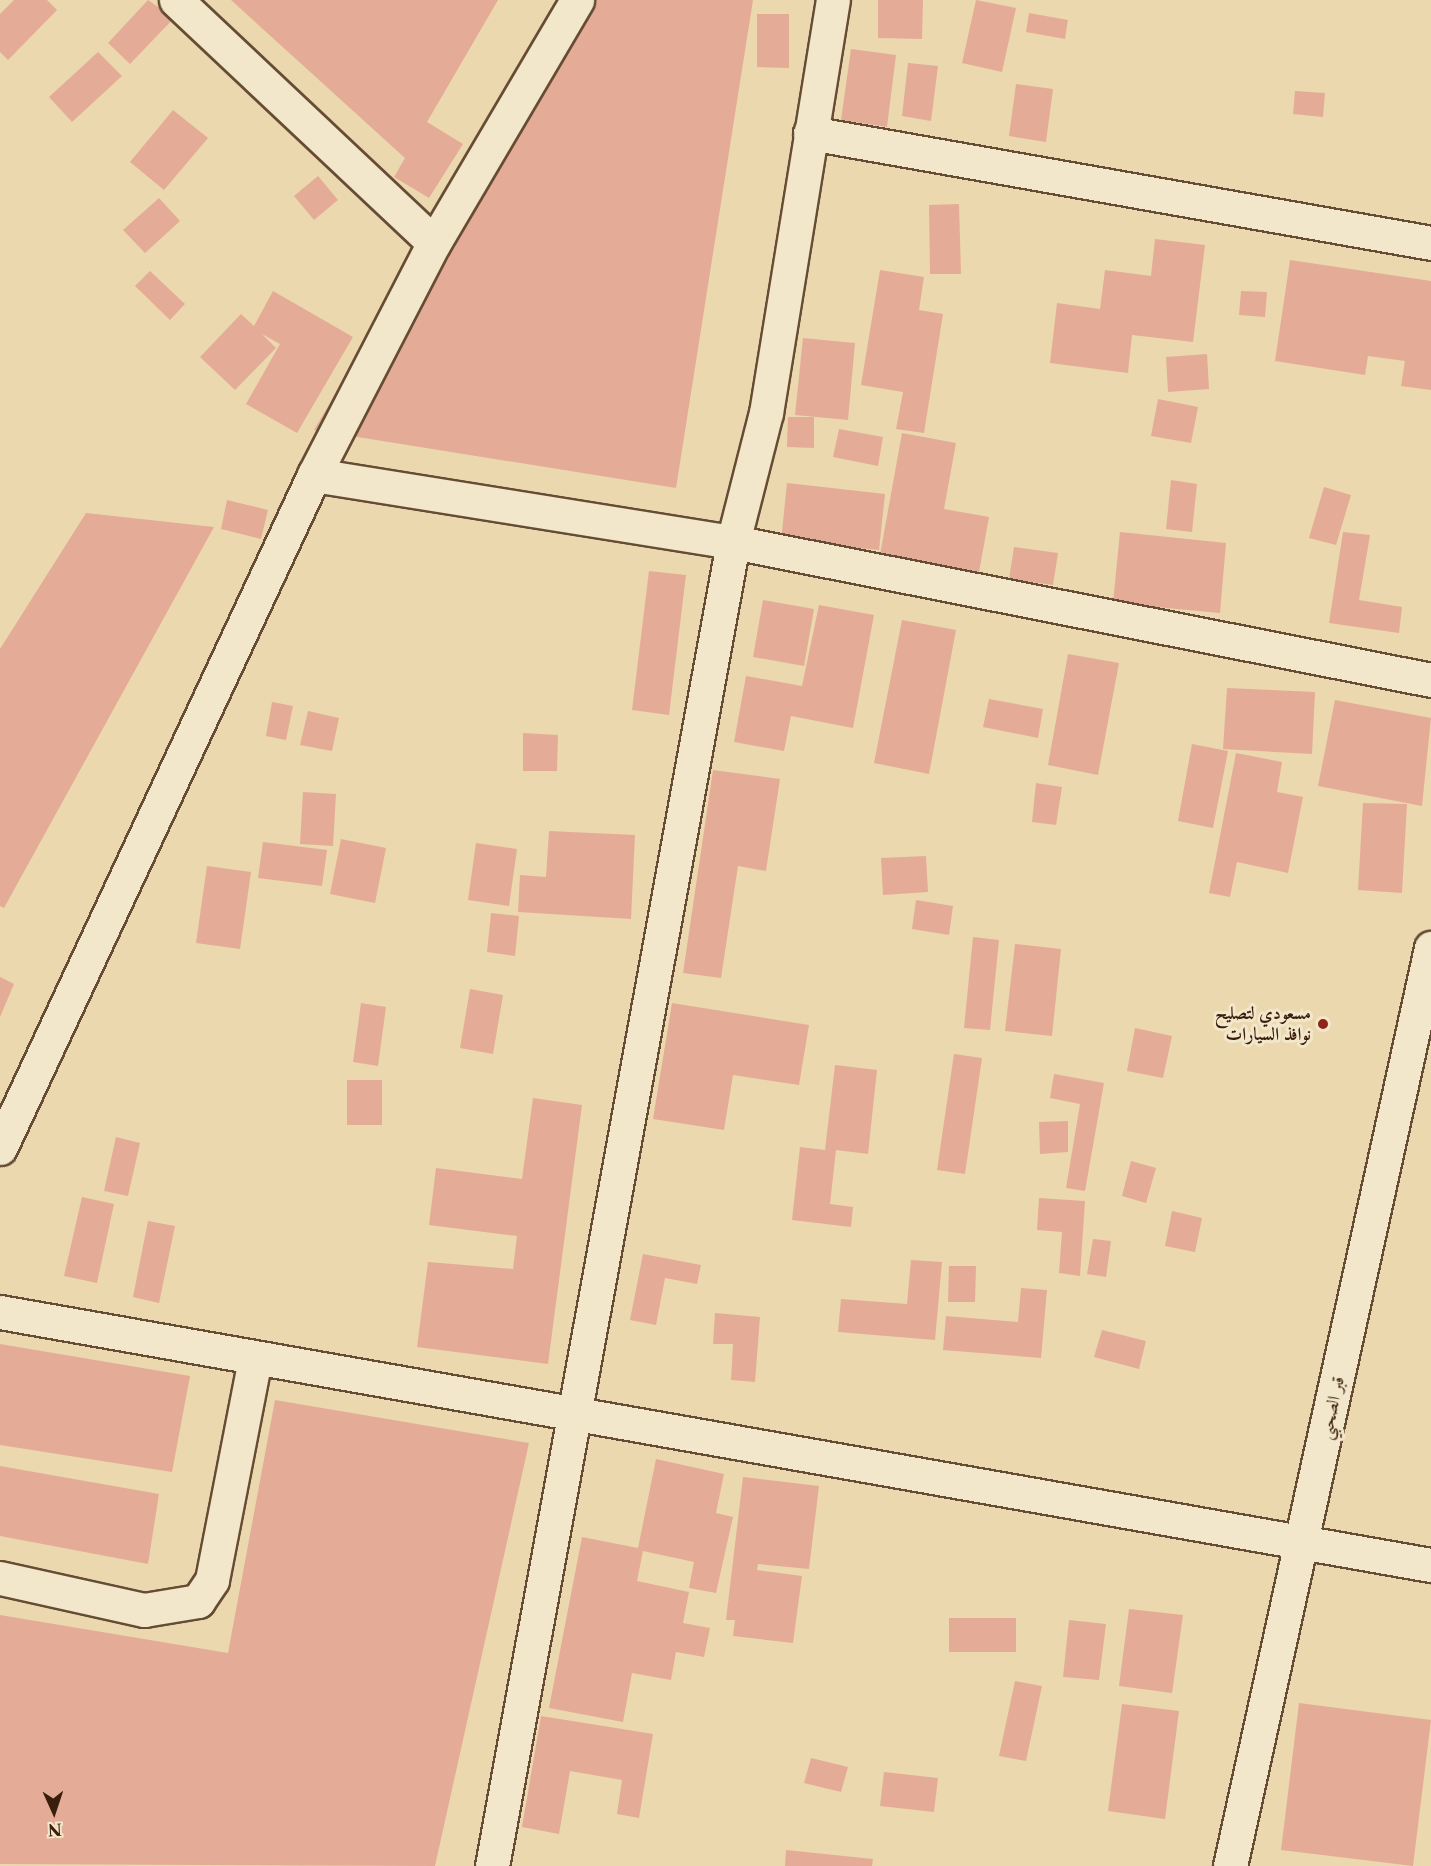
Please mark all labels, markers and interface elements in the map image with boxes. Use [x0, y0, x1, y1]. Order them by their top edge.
place label: مسعودي لتصليح نوافذ السيارات [1215, 1003, 1311, 1046]
marker: مسعودي لتصليح نوافذ السيارات [1316, 1017, 1330, 1031]
street label: قبر الصحبي [1315, 1374, 1349, 1442]
north arrow [24, 1782, 84, 1842]
text: N [47, 1820, 62, 1840]

